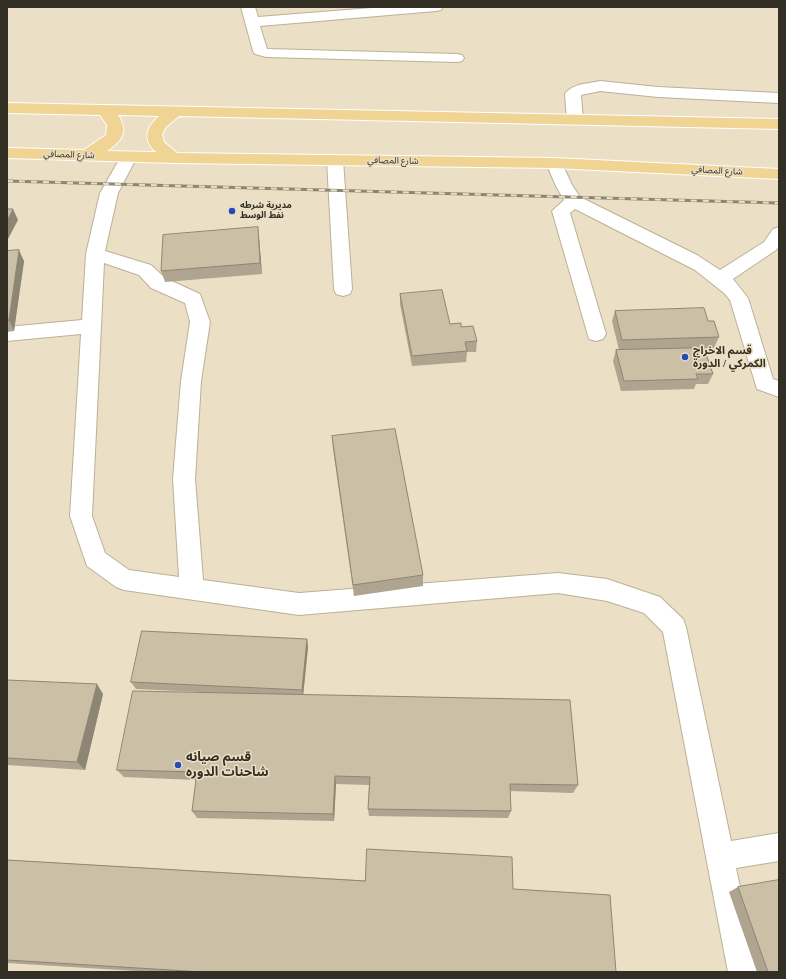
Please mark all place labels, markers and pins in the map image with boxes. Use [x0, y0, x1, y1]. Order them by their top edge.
place label: مديرية شرطه نفط الوسط [240, 201, 292, 222]
marker: مديرية شرطه نفط الوسط [227, 206, 237, 216]
place label: قسم الاخراج الكمركي / الدورة [693, 344, 766, 370]
marker: قسم الاخراج الكمركي / الدورة [680, 352, 690, 362]
place label: قسم صيانه شاحنات الدوره [186, 750, 269, 781]
marker: قسم صيانه شاحنات الدوره [173, 760, 183, 770]

